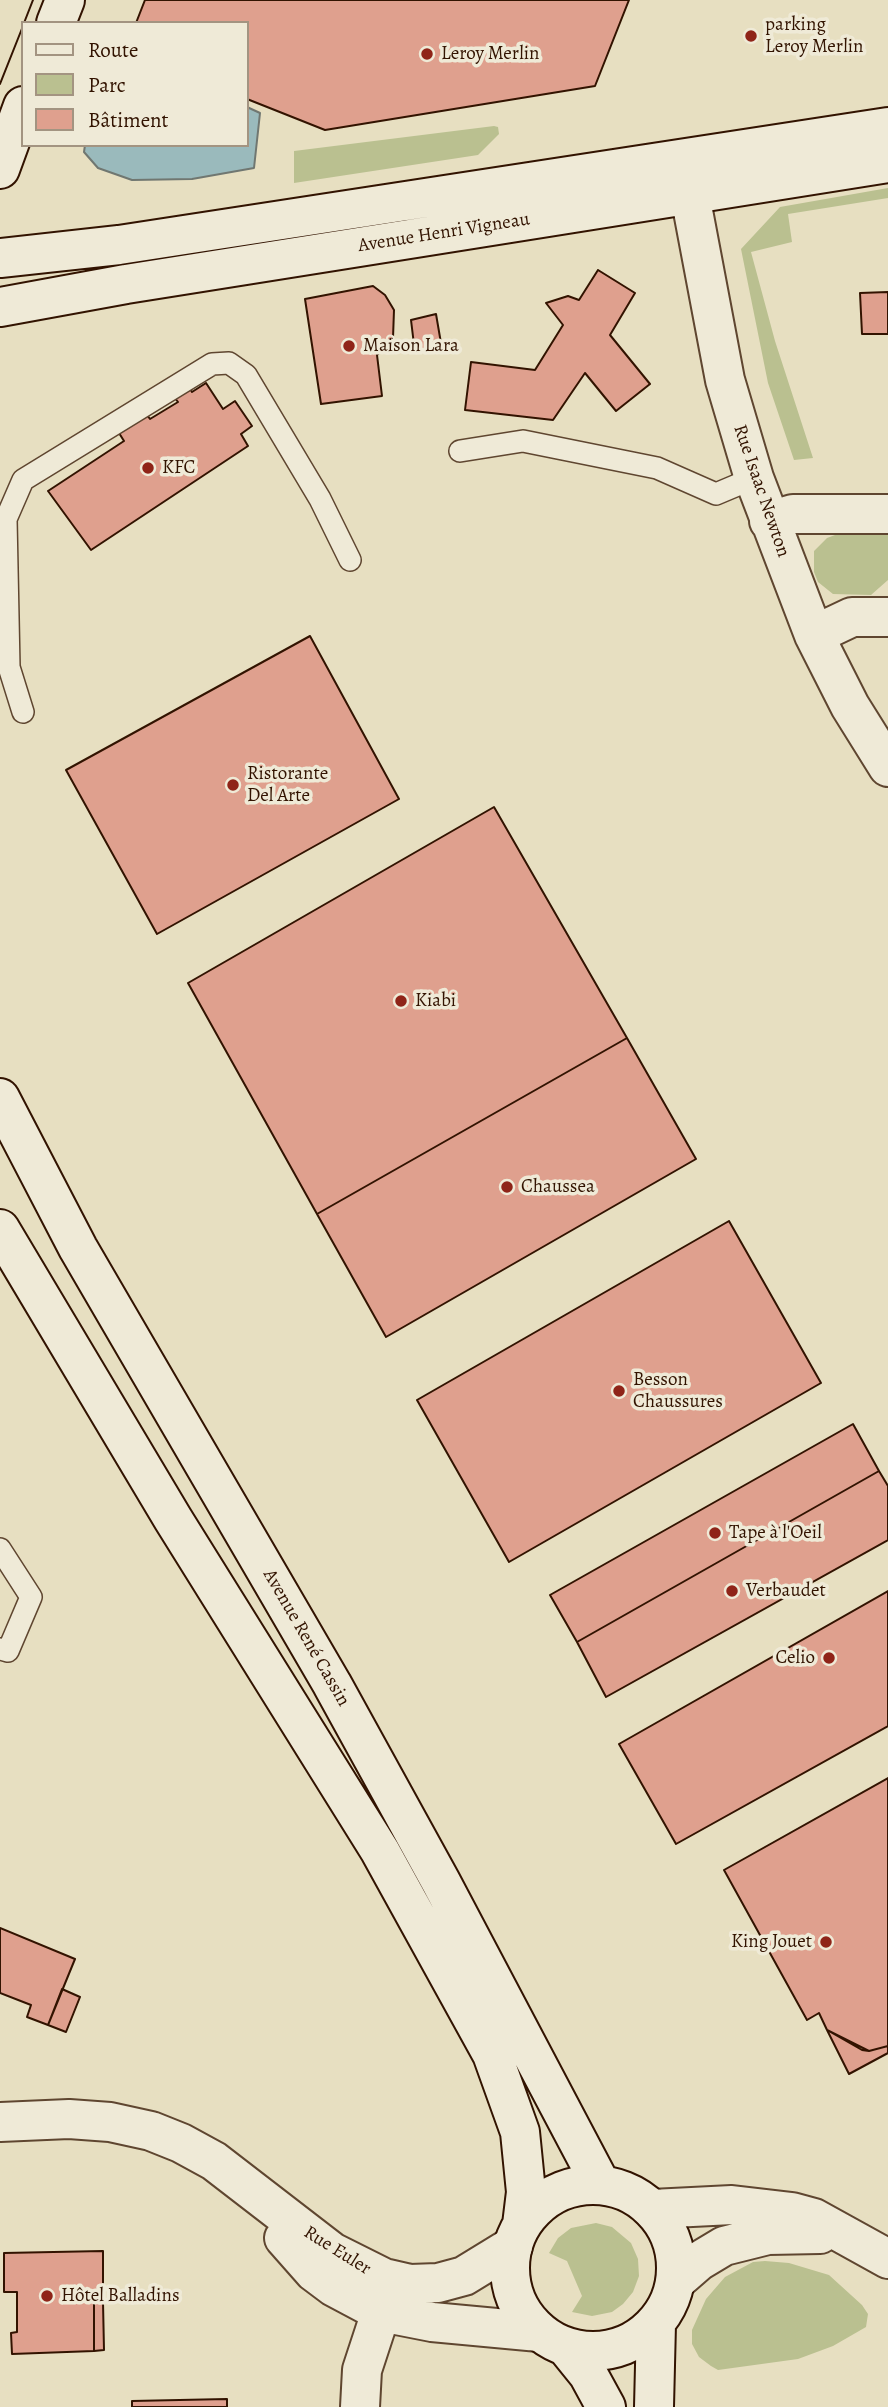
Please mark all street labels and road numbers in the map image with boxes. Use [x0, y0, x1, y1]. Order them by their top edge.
street label: Avenue Henri Vigneau [357, 208, 531, 258]
street label: Rue Isaac Newton [728, 422, 794, 560]
street label: Avenue René Cassin [258, 1565, 354, 1711]
street label: Rue Euler [299, 2221, 375, 2281]

